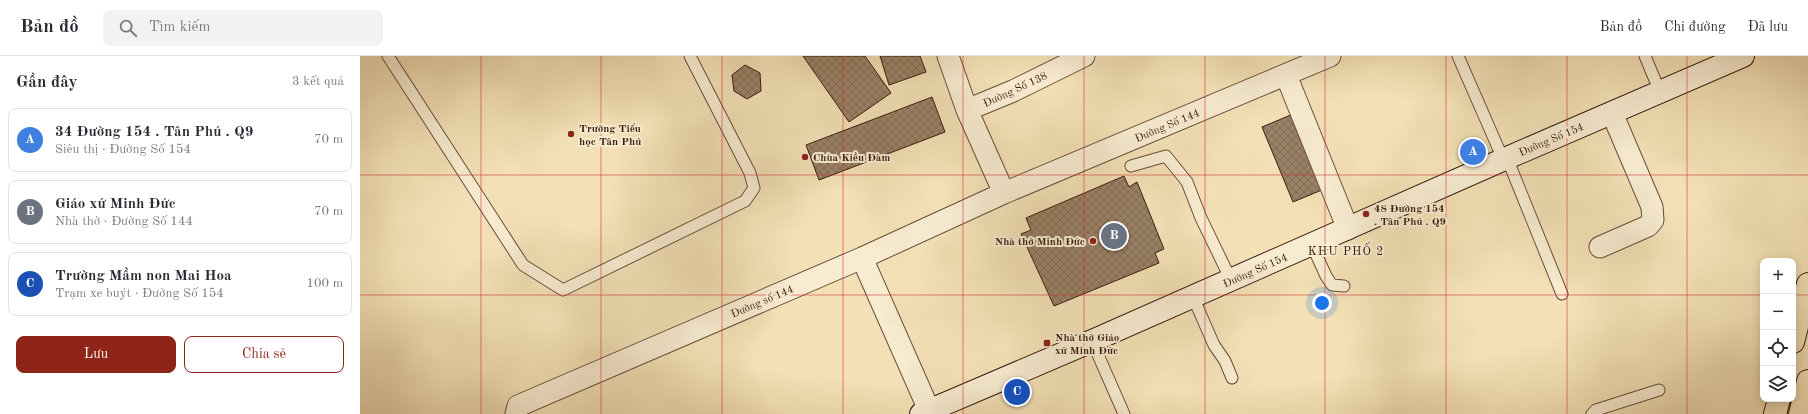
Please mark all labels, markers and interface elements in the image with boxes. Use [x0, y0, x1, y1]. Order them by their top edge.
search box [103, 10, 383, 46]
icon: search [117, 17, 139, 39]
text: Bản đồ [20, 18, 79, 37]
text: Tìm kiếm [149, 20, 210, 35]
text: Bản đồ [1600, 20, 1642, 34]
text: Chỉ đường [1664, 20, 1726, 34]
text: Đã lưu [1748, 20, 1788, 34]
street label: Đường Số 138 [982, 70, 1049, 110]
text: Gần đây [16, 74, 77, 91]
text: 3 kết quả [292, 75, 344, 88]
street label: Đường Số 144 [1133, 107, 1202, 145]
street label: Đường Số 154 [1517, 121, 1586, 159]
place label: Trường Tiểu học Tân Phú [579, 123, 641, 148]
text: 34 Đường 154 . Tân Phú . Q9 [55, 125, 253, 140]
marker: Trường Tiểu học Tân Phú [566, 129, 576, 139]
text: A [25, 133, 35, 146]
text: 70 m [314, 133, 343, 146]
pin: A [1460, 137, 1486, 167]
text: Siêu thị · Đường Số 154 [55, 143, 191, 156]
marker: Chùa Kiều Đàm [800, 152, 810, 162]
place label: Chùa Kiều Đàm [813, 152, 890, 164]
text: Giáo xứ Minh Đức [55, 197, 176, 212]
place label: 48 Đường 154 . Tân Phú . Q9 [1374, 204, 1446, 228]
text: B [25, 205, 35, 218]
text: 70 m [314, 205, 343, 218]
marker: 48 Đường 154 . Tân Phú . Q9 [1361, 209, 1371, 219]
text: Nhà thờ · Đường Số 144 [55, 215, 193, 228]
pin: B [1101, 221, 1127, 251]
marker: Nhà thờ Minh Đức [1088, 236, 1098, 246]
place label: Nhà thờ Minh Đức [995, 237, 1085, 248]
district label: KHU PHỐ 2 [1308, 241, 1384, 258]
street label: Đường Số 154 [1221, 251, 1289, 290]
map controls [1760, 258, 1796, 402]
button: + [1760, 258, 1796, 294]
text: Trường Mầm non Mai Hoa [55, 269, 232, 284]
text: C [26, 277, 34, 290]
text: 100 m [306, 277, 343, 290]
street label: Đường số 144 [729, 283, 796, 321]
text: Trạm xe buýt · Đường Số 154 [55, 287, 224, 300]
your location [1312, 293, 1332, 313]
button: − [1760, 294, 1796, 330]
button: locate [1760, 330, 1796, 366]
place label: Nhà thờ Giáo xứ Minh Đức [1055, 333, 1120, 357]
button: Lưu [16, 336, 176, 373]
button: Chia sẻ [184, 336, 344, 373]
marker: Nhà thờ Giáo xứ Minh Đức [1042, 338, 1052, 348]
button: layers [1760, 366, 1796, 402]
pin: C [1004, 377, 1030, 407]

